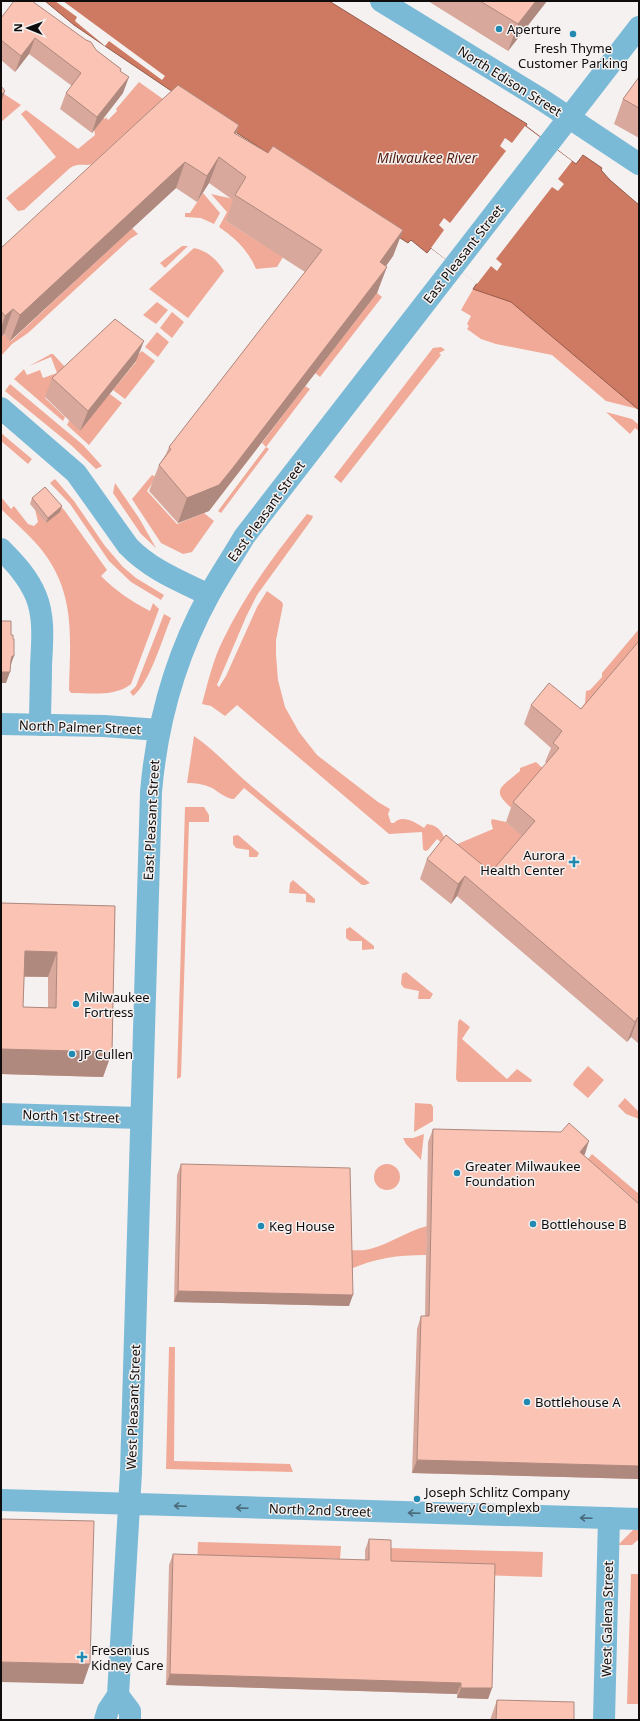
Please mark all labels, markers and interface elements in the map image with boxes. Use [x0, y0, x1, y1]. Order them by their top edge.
north arrow [8, 8, 48, 48]
place label: Aperture [507, 20, 561, 38]
text: N [10, 23, 25, 32]
marker: Aperture [494, 24, 504, 34]
marker: Fresh Thyme Customer Parking [568, 29, 578, 39]
place label: Fresh Thyme Customer Parking [518, 39, 628, 72]
street label: North Edison Street [455, 42, 566, 120]
water label: Milwaukee River [377, 148, 478, 167]
street label: East Pleasant Street [419, 201, 507, 307]
street label: East Pleasant Street [223, 457, 309, 565]
street label: North Palmer Street [19, 716, 142, 738]
street label: East Pleasant Street [139, 759, 163, 881]
place label: Aurora Health Center [480, 846, 566, 879]
marker: Aurora Health Center [568, 856, 580, 868]
place label: Milwaukee Fortress [84, 988, 150, 1021]
marker: Milwaukee Fortress [71, 999, 81, 1009]
place label: JP Cullen [78, 1045, 133, 1063]
marker: JP Cullen [67, 1049, 77, 1059]
street label: North 1st Street [22, 1105, 120, 1127]
place label: Greater Milwaukee Foundation [465, 1157, 581, 1190]
marker: Greater Milwaukee Foundation [452, 1168, 462, 1178]
place label: Bottlehouse B [541, 1215, 627, 1233]
place label: Keg House [269, 1217, 335, 1235]
marker: Bottlehouse B [528, 1219, 538, 1229]
marker: Keg House [256, 1221, 266, 1231]
street label: West Pleasant Street [122, 1344, 144, 1470]
place label: Bottlehouse A [535, 1393, 621, 1411]
marker: Bottlehouse A [522, 1397, 532, 1407]
place label: Joseph Schlitz Company Brewery Complexb [423, 1483, 570, 1516]
marker: Joseph Schlitz Company Brewery Complexb [412, 1494, 422, 1504]
street label: North 2nd Street [269, 1499, 372, 1521]
one-way arrow [173, 1502, 186, 1510]
one-way arrow [236, 1504, 249, 1511]
one-way arrow [408, 1509, 421, 1517]
one-way arrow [580, 1514, 593, 1521]
street label: West Galena Street [597, 1561, 617, 1677]
place label: Fresenius Kidney Care [91, 1641, 163, 1674]
marker: Fresenius Kidney Care [76, 1651, 88, 1663]

